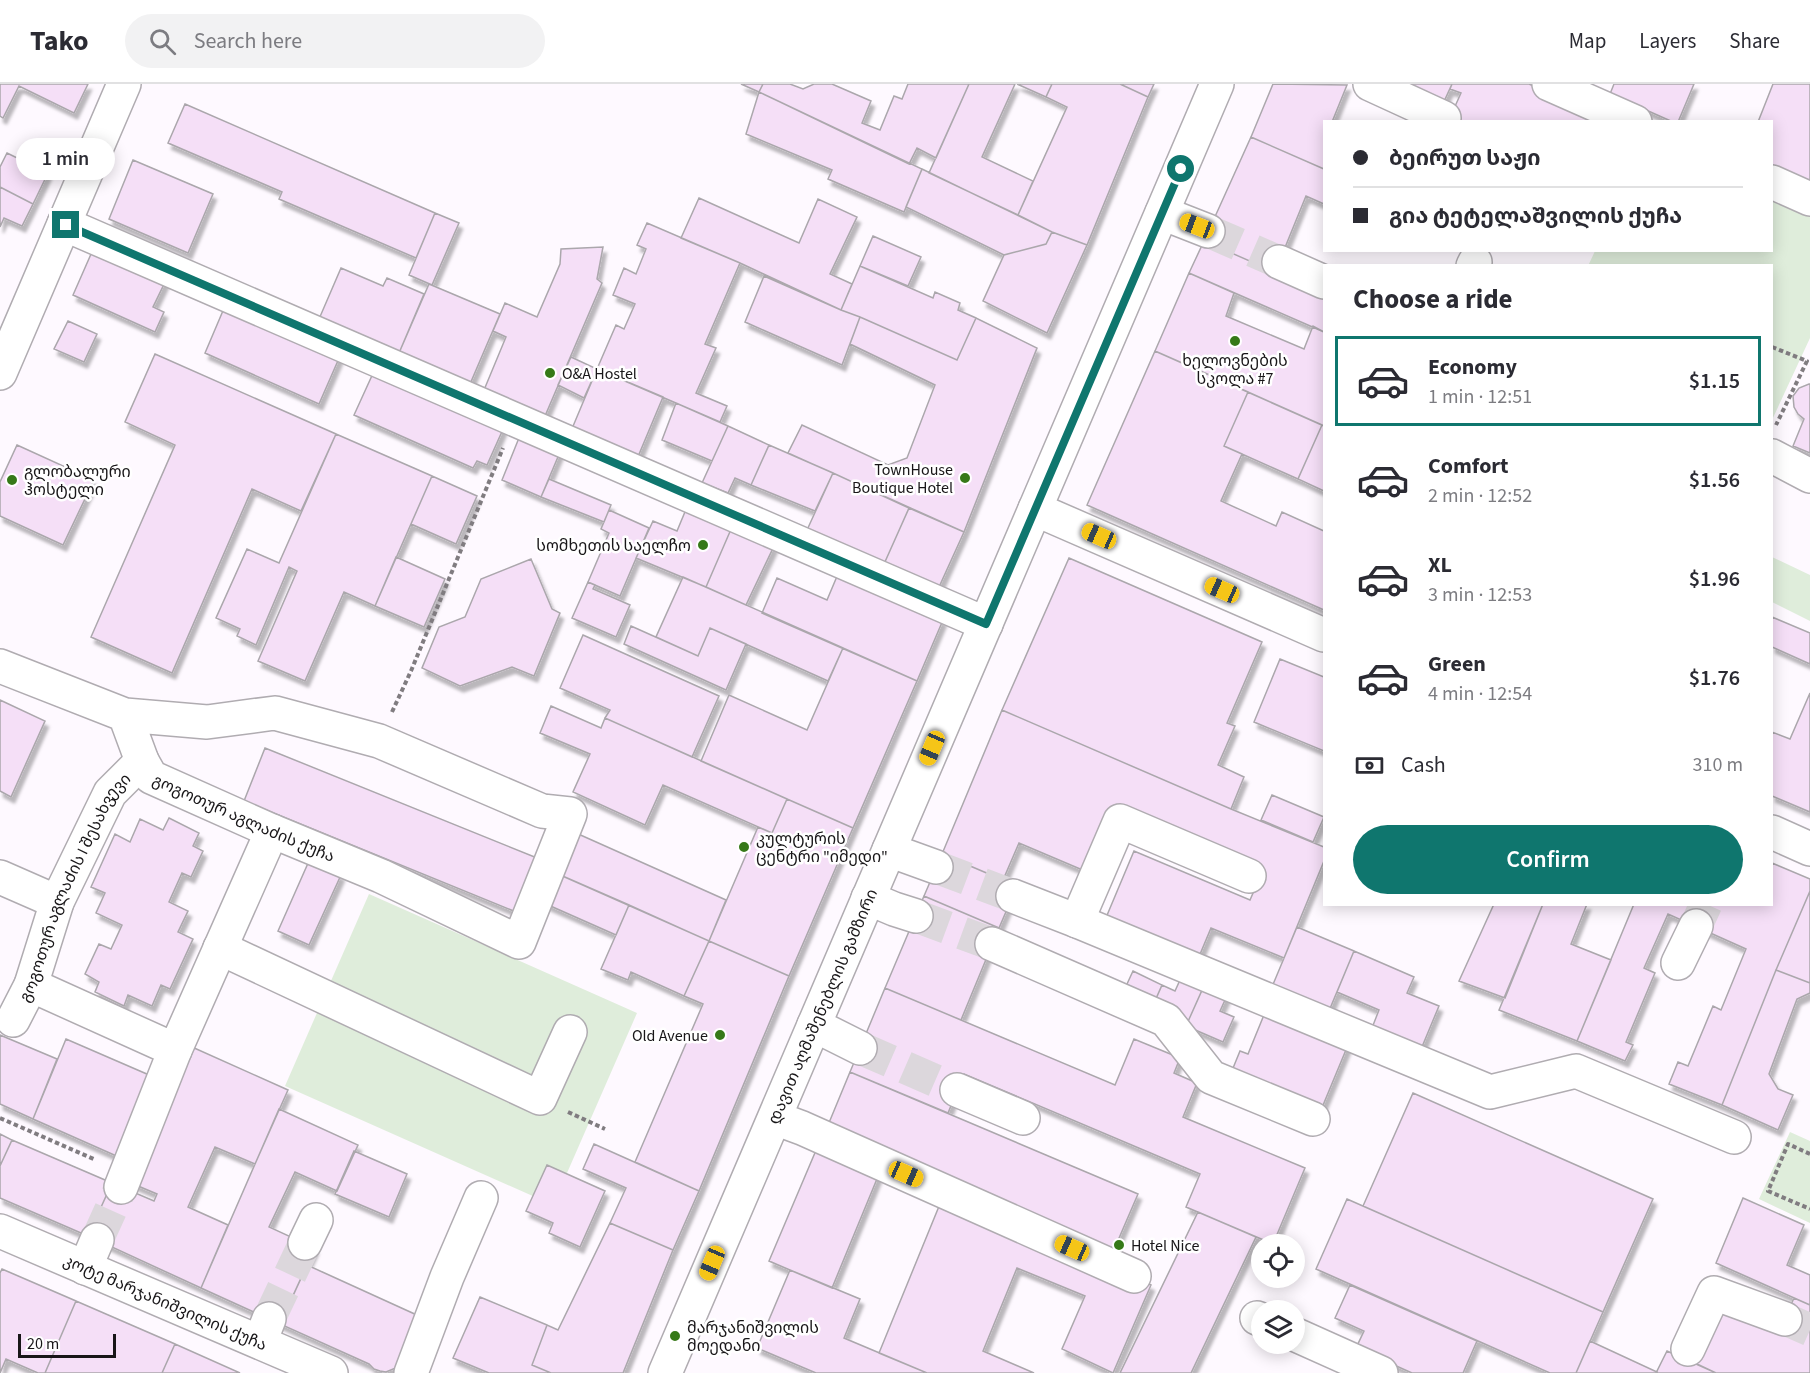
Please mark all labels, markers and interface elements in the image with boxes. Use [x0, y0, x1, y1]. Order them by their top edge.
search box [125, 14, 545, 68]
text: Tako [30, 21, 89, 61]
icon: search [146, 25, 179, 58]
text: Search here [194, 25, 302, 57]
text: Map [1569, 26, 1606, 56]
text: Layers [1639, 26, 1696, 56]
text: Share [1729, 26, 1780, 56]
callout: 1 min [16, 138, 116, 180]
text: ბეირუთ საჟი [1389, 142, 1541, 174]
text: 1 min [42, 145, 89, 173]
route start [1167, 155, 1194, 182]
text: გია ტეტელაშვილის ქუჩა [1389, 200, 1682, 232]
route end [52, 211, 79, 238]
car [1177, 211, 1217, 241]
text: Choose a ride [1353, 280, 1513, 319]
marker: ხელოვნების სკოლა #7 [1228, 334, 1242, 348]
place label: ხელოვნების სკოლა #7 [1182, 350, 1288, 390]
text: Economy [1428, 351, 1517, 383]
icon: car [1356, 354, 1410, 408]
place label: O&A Hostel [562, 363, 637, 385]
text: $1.15 [1689, 365, 1740, 397]
marker: O&A Hostel [543, 366, 557, 380]
text: 1 min · 12:51 [1428, 383, 1532, 411]
text: Comfort [1428, 450, 1509, 482]
icon: car [1356, 453, 1410, 507]
place label: TownHouse Boutique Hotel [852, 459, 953, 499]
place label: გლობალური ჰოსტელი [24, 461, 131, 501]
text: $1.56 [1689, 464, 1740, 496]
marker: TownHouse Boutique Hotel [958, 471, 972, 485]
marker: გლობალური ჰოსტელი [5, 473, 19, 487]
text: 2 min · 12:52 [1428, 482, 1532, 510]
car [1079, 520, 1119, 552]
place label: სომხეთის საელჩო [536, 535, 691, 557]
marker: სომხეთის საელჩო [696, 538, 710, 552]
text: XL [1428, 549, 1452, 581]
icon: car [1356, 552, 1410, 606]
text: $1.96 [1689, 563, 1740, 595]
car [1202, 574, 1242, 606]
text: 3 min · 12:53 [1428, 581, 1532, 609]
text: Green [1428, 648, 1486, 680]
icon: car [1356, 651, 1410, 705]
text: $1.76 [1689, 662, 1740, 694]
text: 4 min · 12:54 [1428, 680, 1532, 708]
car [917, 728, 947, 768]
icon: cash [1353, 749, 1386, 782]
text: Cash [1401, 749, 1446, 781]
text: 310 m [1693, 751, 1743, 779]
street label: გოგოთურ აგლაძის I შესახვევი [14, 769, 136, 1006]
street label: გოგოთურ აგლაძის ქუჩა [149, 769, 338, 868]
button: Confirm [1353, 825, 1743, 894]
place label: კულტურის ცენტრი "იმედი" [756, 828, 888, 868]
marker: კულტურის ცენტრი "იმედი" [737, 840, 751, 854]
street label: დავით აღმაშენებლის გამზირი [763, 886, 883, 1128]
place label: Old Avenue [632, 1025, 708, 1047]
marker: Old Avenue [713, 1028, 727, 1042]
car [886, 1158, 926, 1190]
car [1052, 1232, 1092, 1264]
map controls [1251, 1234, 1305, 1354]
button: locate [1251, 1234, 1305, 1288]
place label: Hotel Nice [1131, 1235, 1199, 1257]
marker: Hotel Nice [1112, 1238, 1126, 1252]
car [697, 1243, 727, 1283]
street label: კოტე მარჯანიშვილის ქუჩა [60, 1250, 270, 1356]
button: layers [1251, 1300, 1305, 1354]
place label: მარჯანიშვილის მოედანი [687, 1317, 819, 1357]
marker: მარჯანიშვილის მოედანი [668, 1329, 682, 1343]
scale bar [18, 1331, 116, 1358]
text: 20 m [27, 1333, 59, 1355]

